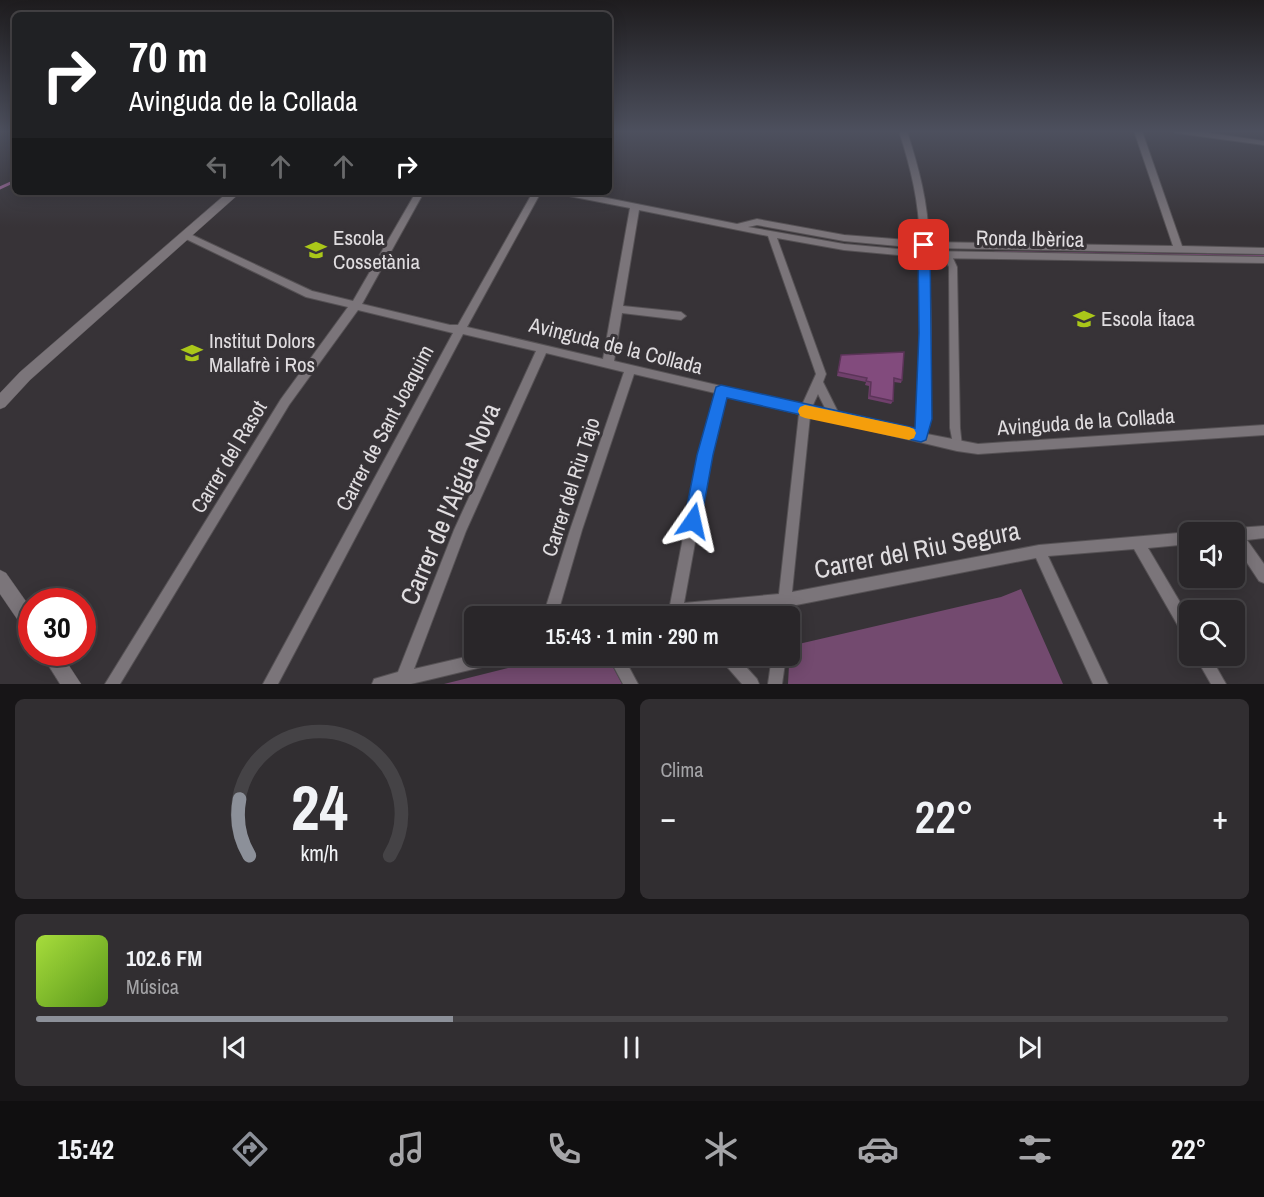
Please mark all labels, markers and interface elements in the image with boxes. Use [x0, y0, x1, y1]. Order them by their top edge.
text: 70 m [129, 29, 208, 85]
icon: right [30, 36, 108, 114]
text: Avinguda de la Collada [129, 83, 358, 119]
icon: left [201, 150, 234, 183]
icon: ahead [264, 150, 297, 183]
icon: ahead [327, 150, 360, 183]
icon: right [390, 150, 423, 183]
pin [898, 219, 949, 270]
place label: Escola Cossetània [333, 223, 421, 276]
street label: Ronda Ibèrica [976, 223, 1085, 254]
icon: arrive [907, 228, 940, 261]
school or university icon: Escola Cossetània [304, 238, 328, 262]
place label: Escola Ítaca [1101, 304, 1195, 333]
school or university icon: Escola Ítaca [1072, 307, 1096, 331]
street label: Avinguda de la Collada [525, 310, 706, 381]
place label: Institut Dolors Mallafrè i Ros [209, 326, 315, 379]
street label: Carrer de Sant Joaquim [329, 340, 441, 516]
school or university icon: Institut Dolors Mallafrè i Ros [180, 341, 204, 365]
street label: Carrer del Rasot [184, 395, 274, 518]
street label: Carrer de l'Aigua Nova [391, 397, 508, 610]
street label: Avinguda de la Collada [995, 401, 1176, 442]
street label: Carrer del Riu Tajo [534, 414, 607, 560]
position arrow [661, 489, 725, 553]
street label: Carrer del Riu Segura [811, 512, 1023, 587]
map controls [1179, 522, 1245, 666]
button: sound [1179, 522, 1245, 588]
speed limit sign: 30 [18, 588, 96, 666]
button: search [1179, 600, 1245, 666]
text: 15:43 · 1 min · 290 m [545, 621, 719, 651]
text: Clima [661, 756, 703, 783]
text: 24 [291, 765, 348, 849]
text: 22° [915, 786, 974, 847]
text: − [661, 795, 676, 839]
text: + [1212, 795, 1228, 839]
text: km/h [301, 839, 339, 868]
text: 102.6 FM [126, 943, 202, 973]
text: Música [126, 973, 179, 1000]
icon: previous [218, 1031, 251, 1064]
icon: pause [615, 1031, 648, 1064]
icon: next [1013, 1031, 1046, 1064]
icon: directions [229, 1128, 271, 1170]
icon: music [386, 1128, 428, 1170]
icon: phone [543, 1128, 585, 1170]
icon: climate [700, 1128, 742, 1170]
icon: car [857, 1128, 899, 1170]
icon: filters [1014, 1128, 1056, 1170]
text: 15:42 [57, 1131, 114, 1167]
text: 22° [1171, 1131, 1206, 1167]

